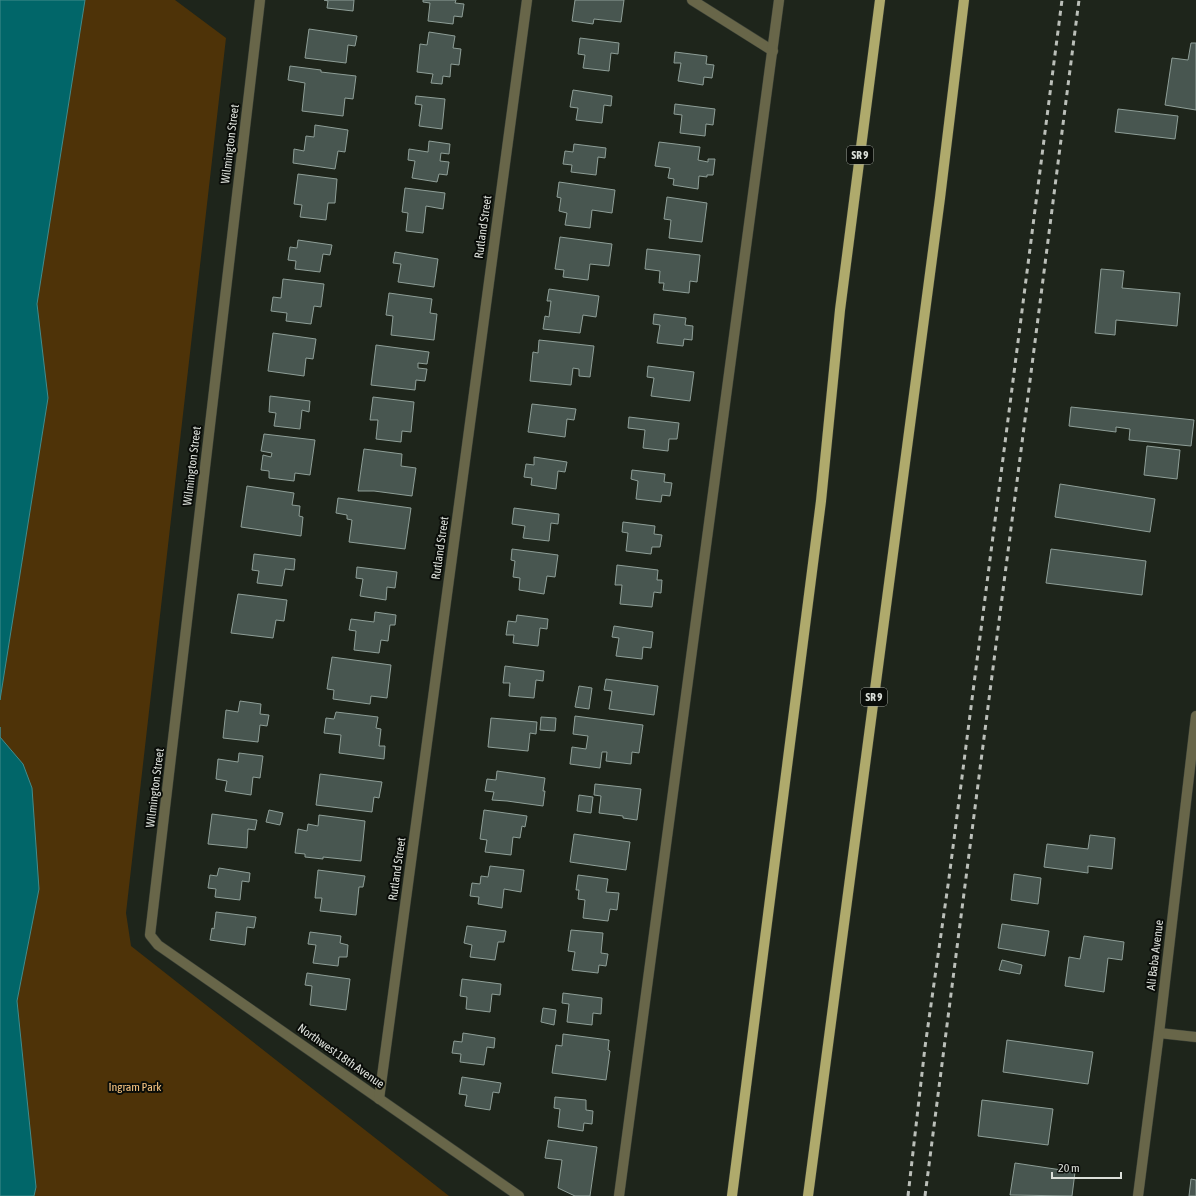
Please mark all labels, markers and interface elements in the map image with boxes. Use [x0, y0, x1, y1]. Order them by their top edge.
street label: Wilmington Street [218, 103, 242, 184]
road number: SR 9 [847, 146, 873, 164]
street label: Rutland Street [472, 194, 494, 259]
street label: Wilmington Street [180, 425, 204, 506]
street label: Rutland Street [429, 515, 451, 580]
road number: SR 9 [861, 688, 887, 706]
street label: Wilmington Street [143, 747, 167, 828]
street label: Rutland Street [386, 836, 408, 901]
street label: Ali Baba Avenue [1144, 919, 1166, 991]
street label: Northwest 18th Avenue [295, 1021, 387, 1091]
park label: Ingram Park [108, 1080, 162, 1094]
scale bar [1052, 1154, 1121, 1180]
text: 20 m [1058, 1161, 1080, 1175]

